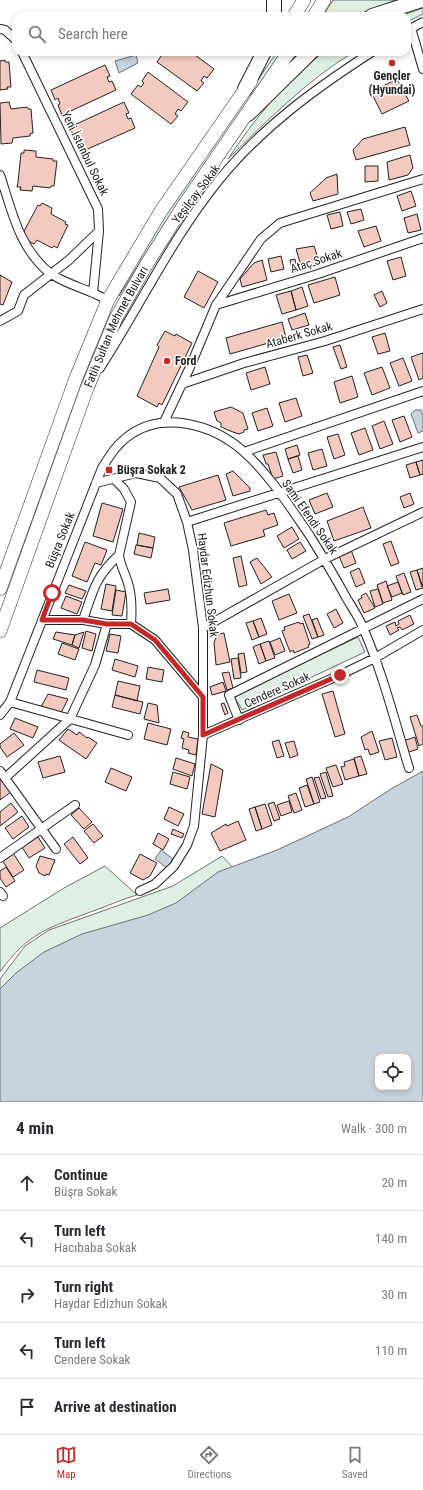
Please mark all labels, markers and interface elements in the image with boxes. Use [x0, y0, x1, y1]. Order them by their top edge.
search box [12, 12, 411, 56]
icon: search [26, 23, 48, 45]
text: Search here [58, 25, 128, 43]
marker: Gençler (Hyundai) [387, 58, 397, 68]
place label: Gençler (Hyundai) [369, 69, 416, 97]
street label: Yeni İstanbul Sokak [58, 108, 113, 198]
street label: Yeşilçay Sokak [169, 161, 223, 226]
street label: Ataç Sokak [289, 246, 344, 276]
street label: Fatih Sultan Mehmet Bulvarı [81, 264, 151, 389]
street label: Ataberk Sokak [264, 319, 334, 351]
place label: Ford [175, 354, 196, 368]
marker: Ford [162, 356, 172, 366]
place label: Büşra Sokak 2 [117, 463, 186, 477]
marker: Büşra Sokak 2 [104, 465, 114, 475]
street label: Sami Efendi Sokak [279, 477, 341, 557]
street label: Büşra Sokak [43, 510, 78, 570]
street label: Haydar Edizhun Sokak [195, 532, 221, 639]
route start [43, 584, 61, 602]
route end [331, 666, 349, 684]
street label: Cendere Sokak [242, 669, 313, 711]
map controls [375, 1054, 411, 1090]
button: locate [375, 1054, 411, 1090]
text: 4 min [16, 1118, 54, 1138]
text: Walk · 300 m [341, 1121, 407, 1136]
text: Continue [54, 1166, 108, 1184]
icon: ahead [16, 1172, 38, 1194]
text: 20 m [381, 1175, 407, 1190]
text: Büşra Sokak [54, 1184, 117, 1199]
text: Turn left [54, 1222, 105, 1240]
icon: left [16, 1228, 38, 1250]
text: 140 m [375, 1231, 407, 1246]
text: Hacıbaba Sokak [54, 1240, 137, 1255]
text: Turn right [54, 1278, 113, 1296]
icon: right [16, 1284, 38, 1306]
text: 30 m [381, 1287, 407, 1302]
text: Haydar Edizhun Sokak [54, 1296, 168, 1311]
text: Turn left [54, 1334, 105, 1352]
icon: left [16, 1340, 38, 1362]
text: 110 m [375, 1343, 407, 1358]
text: Cendere Sokak [54, 1352, 130, 1367]
icon: arrive [16, 1396, 38, 1418]
text: Arrive at destination [54, 1398, 177, 1416]
tab: Map [55, 1444, 77, 1481]
tab: Directions [187, 1444, 231, 1481]
tab: Saved [342, 1444, 368, 1481]

